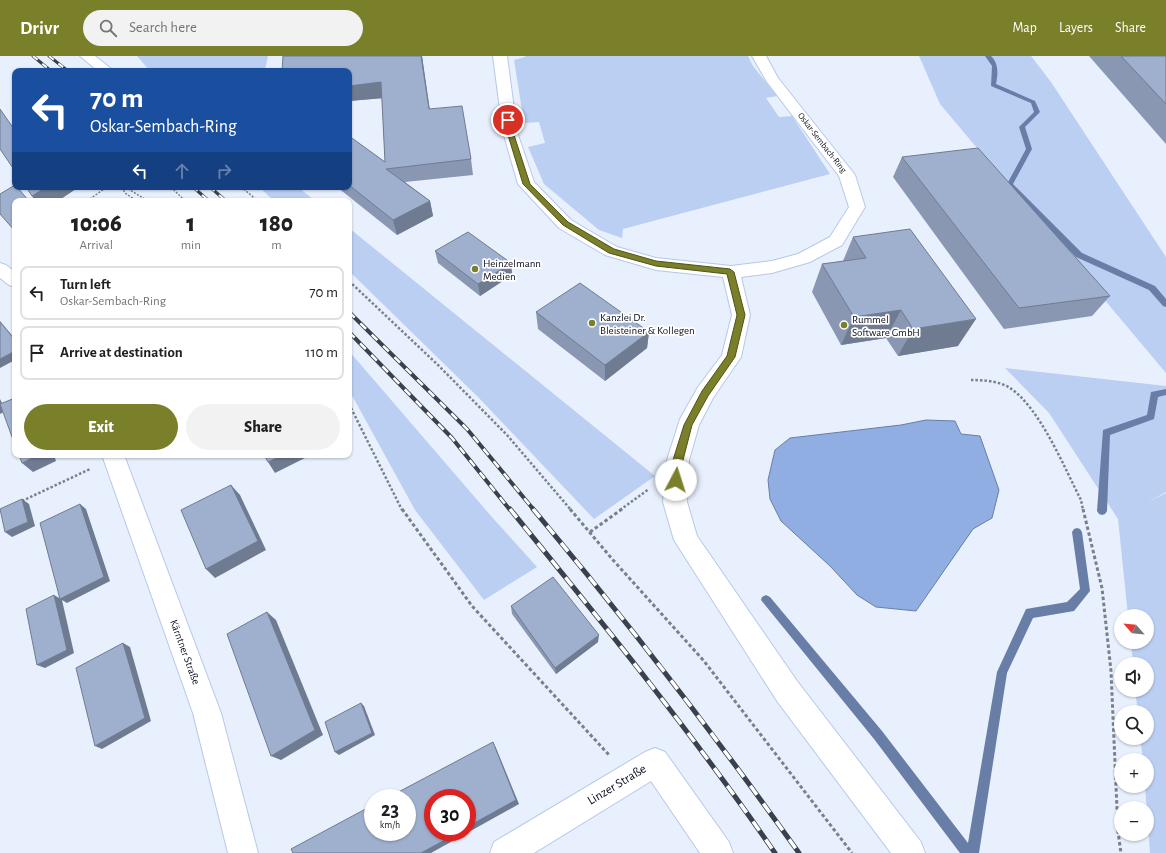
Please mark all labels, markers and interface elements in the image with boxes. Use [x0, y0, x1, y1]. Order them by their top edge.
search box [83, 10, 363, 46]
icon: search [97, 17, 119, 39]
text: Drivr [20, 19, 59, 38]
text: Search here [129, 20, 197, 35]
text: Map [1012, 21, 1037, 35]
text: Layers [1059, 21, 1093, 35]
text: Share [1115, 21, 1146, 35]
icon: left [24, 84, 76, 136]
text: 70 m [90, 85, 144, 113]
pin [491, 103, 525, 137]
icon: arrive [497, 109, 519, 131]
street label: Oskar-Sembach-Ring [796, 111, 849, 175]
text: Oskar-Sembach-Ring [90, 118, 237, 136]
icon: left [129, 160, 151, 182]
icon: ahead [171, 160, 193, 182]
icon: right [213, 160, 235, 182]
text: 10:06 [71, 212, 122, 236]
text: 1 [186, 212, 195, 236]
text: 180 [260, 212, 293, 236]
text: Arrival [80, 239, 113, 252]
text: min [181, 239, 201, 252]
text: m [271, 239, 282, 252]
place label: Heinzelmann Medien [483, 258, 541, 282]
marker: Heinzelmann Medien [470, 264, 480, 274]
text: Turn left [60, 277, 111, 292]
icon: left [26, 282, 48, 304]
text: 70 m [309, 285, 338, 300]
text: Oskar-Sembach-Ring [60, 295, 166, 308]
place label: Kanzlei Dr. Bleisteiner & Kollegen [600, 312, 695, 336]
place label: Rummel Software GmbH [852, 314, 920, 338]
marker: Kanzlei Dr. Bleisteiner & Kollegen [587, 318, 597, 328]
marker: Rummel Software GmbH [839, 320, 849, 330]
icon: arrive [26, 342, 48, 364]
text: Arrive at destination [60, 345, 183, 360]
text: 110 m [305, 345, 338, 360]
button: Exit [24, 404, 178, 450]
button: Share [186, 404, 340, 450]
position arrow [655, 459, 697, 501]
north arrow [1114, 609, 1154, 649]
map controls [1114, 609, 1154, 841]
street label: Kärntner Straße [168, 618, 202, 686]
button: sound [1114, 657, 1154, 697]
button: search [1114, 705, 1154, 745]
button: + [1114, 753, 1154, 793]
street label: Linzer Straße [585, 762, 649, 808]
speed limit sign: 30 [424, 789, 476, 841]
text: 23 [381, 800, 399, 820]
button: − [1114, 801, 1154, 841]
text: km/h [380, 820, 400, 830]

